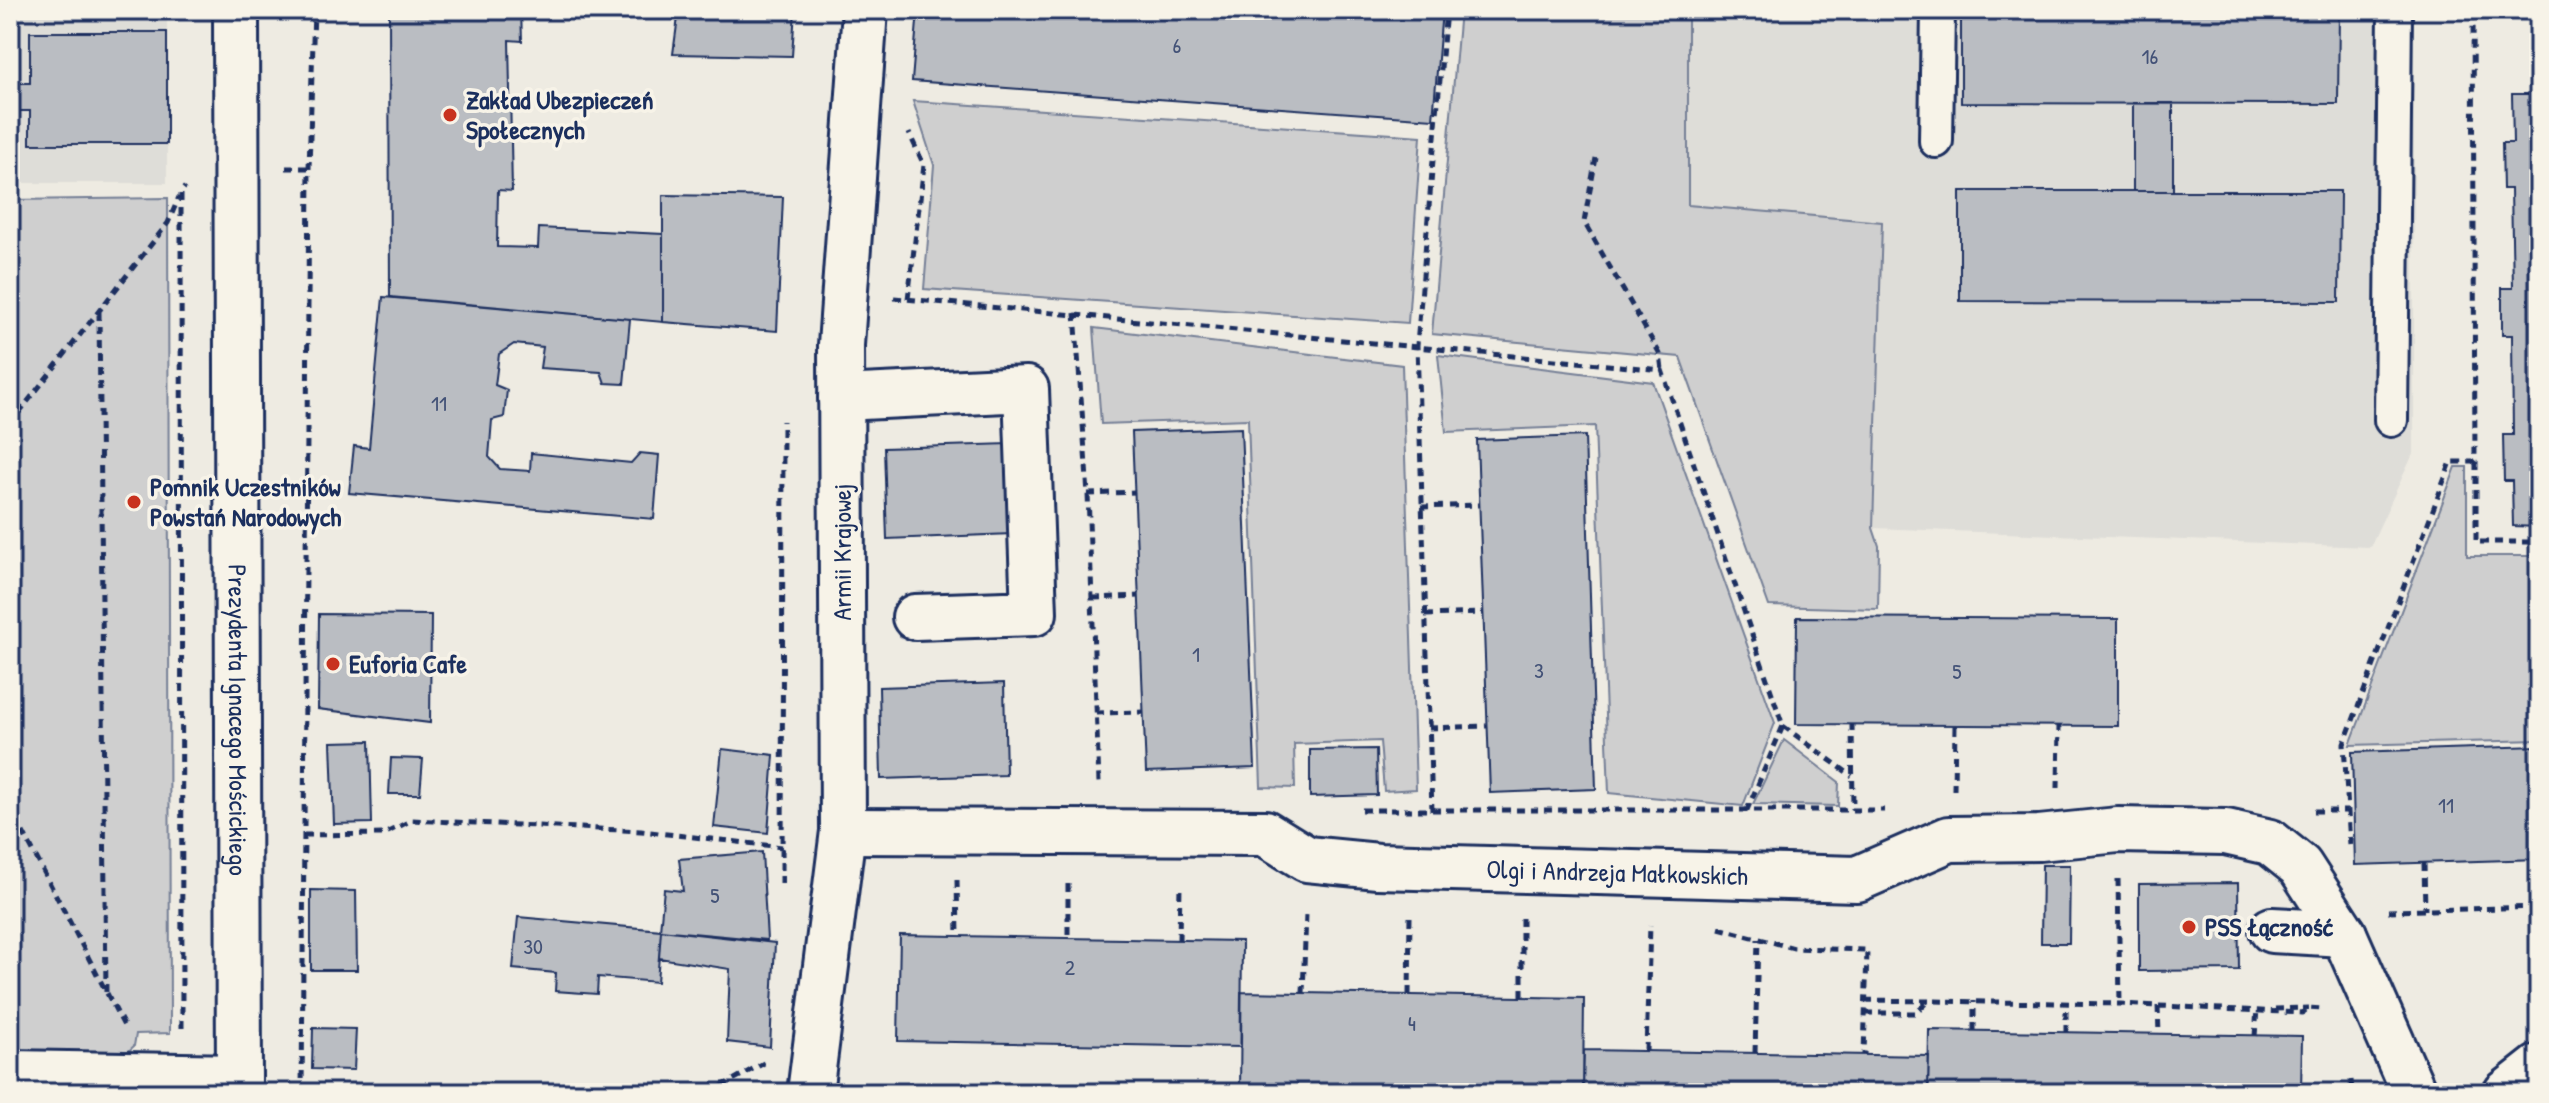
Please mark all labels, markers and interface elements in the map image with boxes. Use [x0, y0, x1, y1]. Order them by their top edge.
house number: 6 [1173, 30, 1182, 60]
house number: 16 [2142, 41, 2159, 71]
place label: Zakład Ubezpieczeń Społecznych [466, 82, 653, 148]
marker: Zakład Ubezpieczeń Społecznych [441, 106, 459, 124]
house number: 11 [431, 388, 447, 418]
place label: Pomnik Uczestników Powstań Narodowych [150, 469, 341, 535]
street label: Armii Krajowej [824, 484, 859, 620]
marker: Pomnik Uczestników Powstań Narodowych [125, 493, 143, 511]
street label: Prezydenta Ignacego Mościckiego [221, 564, 256, 876]
house number: 1 [1192, 639, 1200, 669]
place label: Euforia Cafe [349, 646, 467, 681]
marker: Euforia Cafe [324, 655, 342, 673]
house number: 3 [1534, 655, 1544, 685]
house number: 5 [1952, 656, 1962, 686]
house number: 11 [2438, 790, 2454, 820]
street label: Olgi i Andrzeja Małkowskich [1486, 851, 1748, 893]
house number: 5 [710, 880, 720, 910]
place label: PSS Łączność [2205, 909, 2334, 944]
marker: PSS Łączność [2180, 918, 2198, 936]
house number: 30 [523, 931, 543, 961]
house number: 2 [1065, 952, 1076, 982]
house number: 4 [1408, 1008, 1416, 1038]

